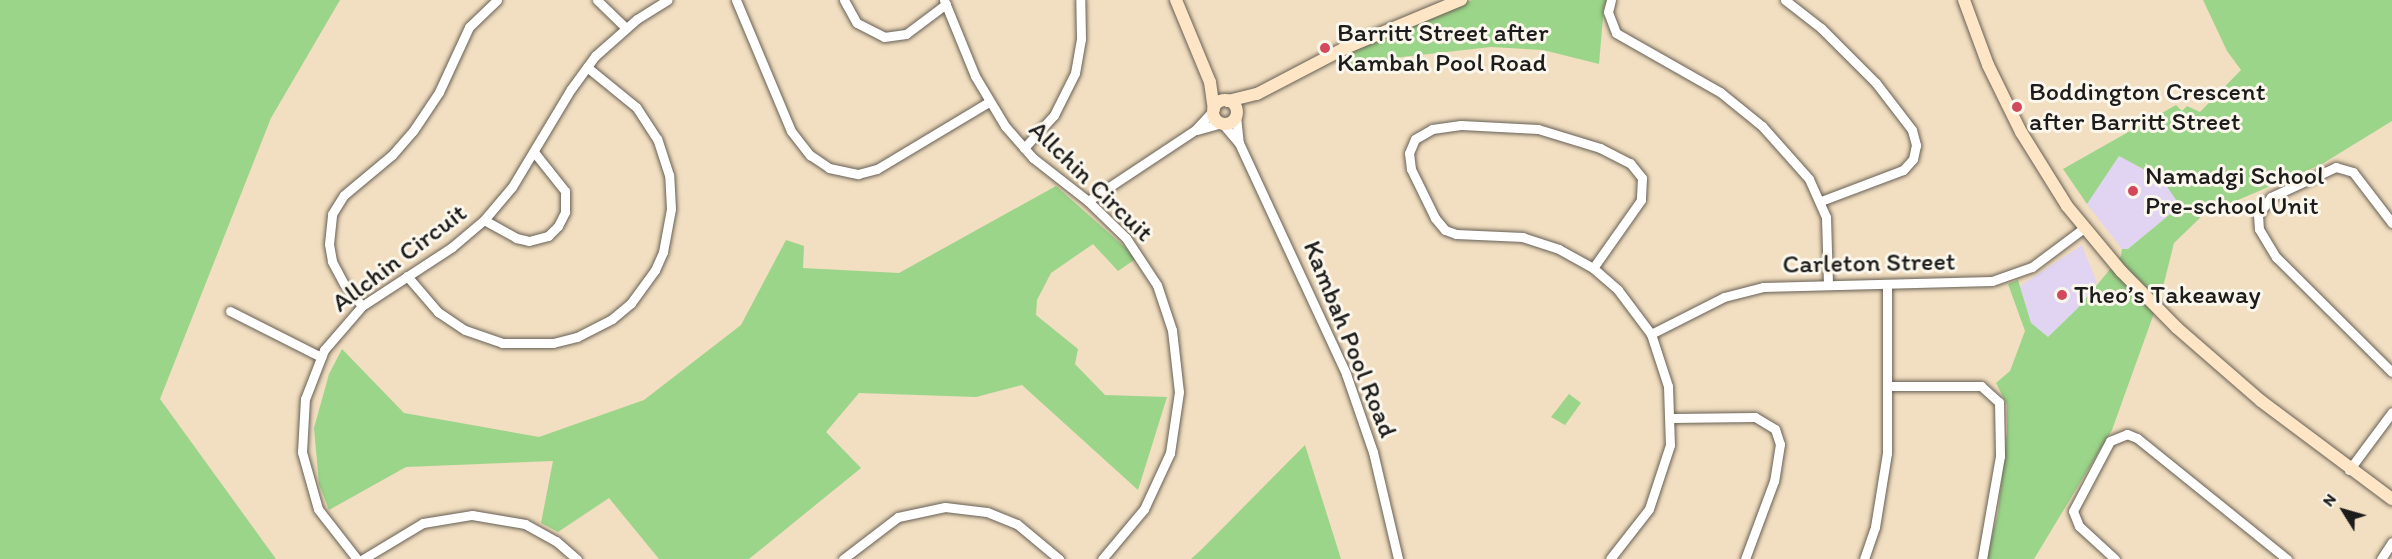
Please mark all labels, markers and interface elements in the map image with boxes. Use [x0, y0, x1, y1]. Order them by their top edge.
place label: Barritt Street after Kambah Pool Road [1337, 17, 1548, 78]
marker: Barritt Street after Kambah Pool Road [1318, 41, 1332, 55]
place label: Boddington Crescent after Barritt Street [2029, 76, 2265, 138]
marker: Boddington Crescent after Barritt Street [2010, 100, 2024, 114]
street label: Allchin Circuit [1023, 114, 1159, 248]
place label: Namadgi School Pre-school Unit [2145, 160, 2324, 222]
marker: Namadgi School Pre-school Unit [2126, 184, 2140, 198]
street label: Allchin Circuit [326, 197, 472, 319]
street label: Kambah Pool Road [1297, 237, 1403, 441]
street label: Carleton Street [1782, 246, 1956, 280]
place label: Theo’s Takeaway [2074, 279, 2259, 311]
marker: Theo’s Takeaway [2055, 288, 2069, 302]
north arrow [2314, 481, 2374, 541]
text: N [2318, 490, 2340, 510]

